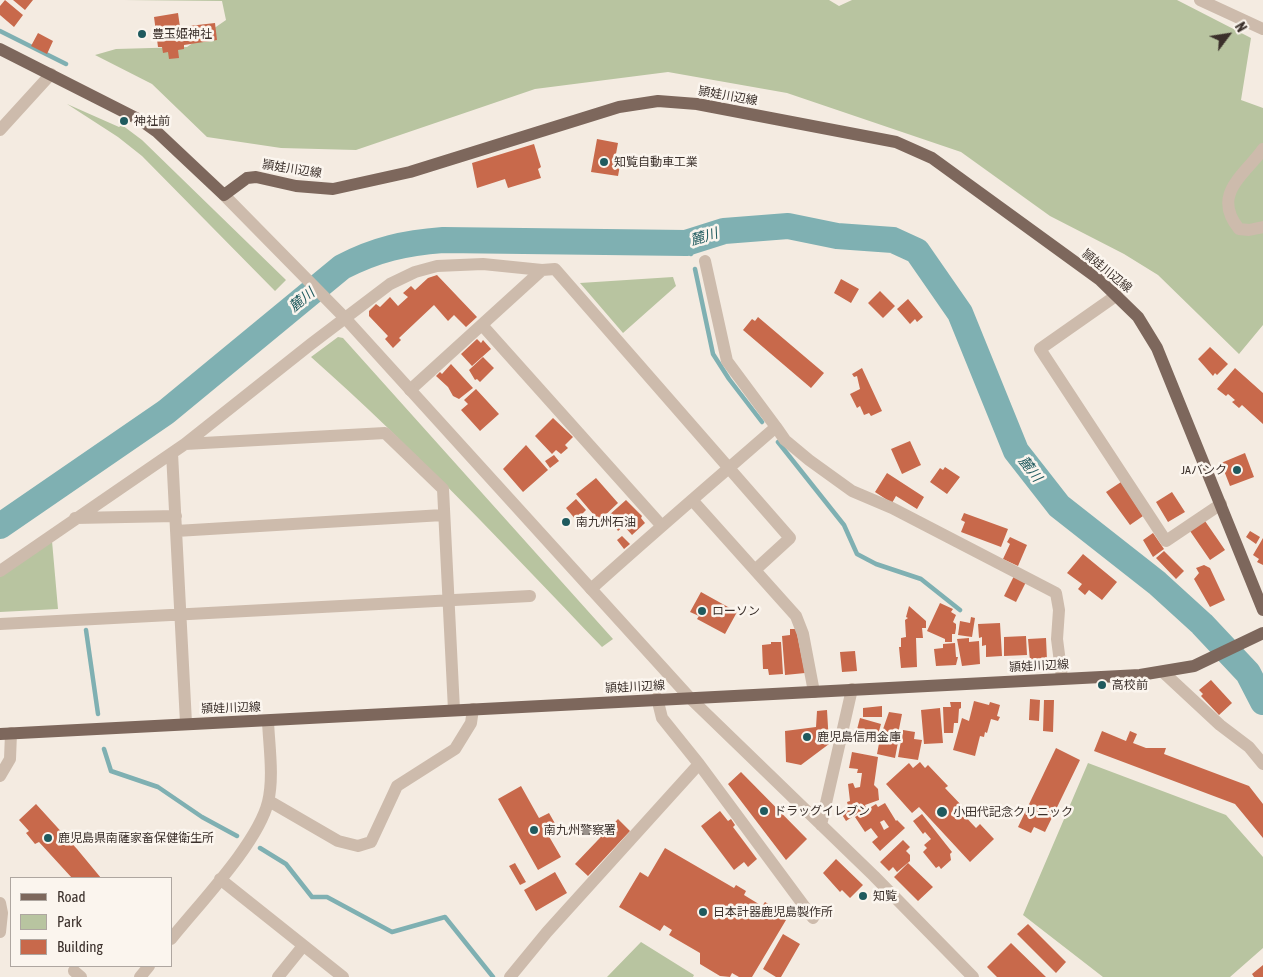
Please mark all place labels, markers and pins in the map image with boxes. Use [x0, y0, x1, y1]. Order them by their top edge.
place label: 豊玉姫神社 [152, 27, 212, 41]
marker: 豊玉姫神社 [136, 28, 148, 40]
place label: 神社前 [134, 114, 170, 128]
marker: 神社前 [118, 115, 130, 127]
place label: 知覧自動車工業 [614, 155, 698, 169]
marker: 知覧自動車工業 [598, 156, 610, 168]
place label: JAバンク [1181, 463, 1227, 477]
marker: JAバンク [1231, 464, 1243, 476]
place label: 南九州石油 [576, 515, 636, 529]
marker: 南九州石油 [560, 516, 572, 528]
place label: ローソン [712, 604, 760, 618]
marker: ローソン [696, 605, 708, 617]
place label: 高校前 [1112, 678, 1148, 692]
marker: 高校前 [1096, 679, 1108, 691]
place label: 鹿児島信用金庫 [817, 730, 901, 744]
marker: 鹿児島信用金庫 [801, 731, 813, 743]
place label: ドラッグイレブン [774, 804, 870, 818]
marker: ドラッグイレブン [758, 805, 770, 817]
marker: 小田代記念クリニック [935, 805, 949, 819]
place label: 小田代記念クリニック [953, 805, 1073, 819]
place label: 南九州警察署 [544, 823, 616, 837]
marker: 南九州警察署 [528, 824, 540, 836]
place label: 鹿児島県南薩家畜保健衛生所 [58, 831, 214, 845]
marker: 鹿児島県南薩家畜保健衛生所 [42, 832, 54, 844]
place label: 知覧 [873, 889, 897, 903]
marker: 知覧 [857, 890, 869, 902]
place label: 日本計器鹿児島製作所 [713, 905, 833, 919]
marker: 日本計器鹿児島製作所 [697, 906, 709, 918]

